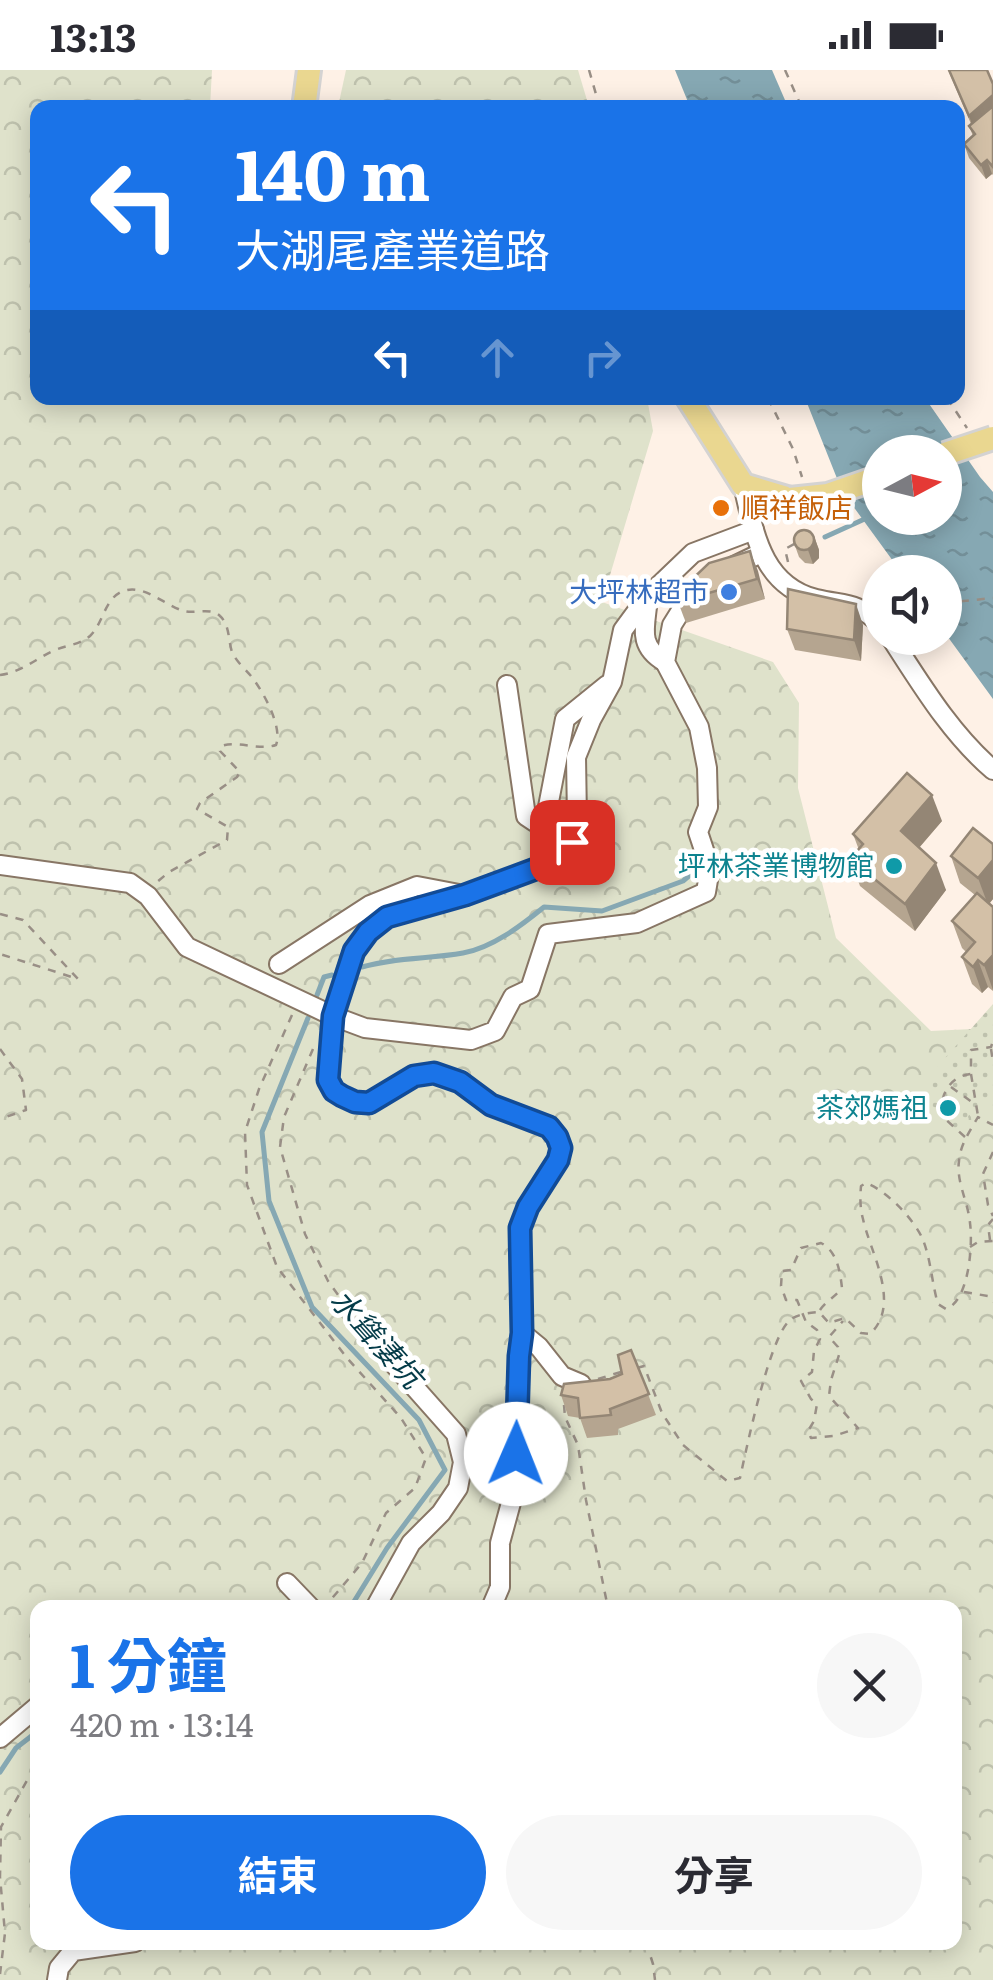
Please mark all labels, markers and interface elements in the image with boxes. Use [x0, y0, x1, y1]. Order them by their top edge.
text: 13:13 [50, 7, 136, 64]
text: 140 m [235, 119, 430, 223]
icon: left [70, 140, 200, 270]
text: 大湖尾產業道路 [235, 214, 550, 281]
icon: left [365, 330, 420, 385]
icon: ahead [470, 330, 525, 385]
icon: right [575, 330, 630, 385]
north arrow [862, 435, 962, 535]
map controls [862, 435, 962, 655]
place label: 順祥飯店 [741, 485, 853, 527]
marker: 順祥飯店 [710, 497, 732, 519]
button: sound [862, 555, 962, 655]
place label: 大坪林超市 [569, 569, 709, 611]
marker: 大坪林超市 [718, 581, 740, 603]
pin [530, 800, 615, 885]
icon: arrive [545, 815, 600, 870]
place label: 坪林茶業博物館 [678, 843, 874, 885]
marker: 坪林茶業博物館 [883, 855, 905, 877]
place label: 茶郊媽祖 [816, 1085, 928, 1127]
marker: 茶郊媽祖 [937, 1097, 959, 1119]
water label: 水聳淒坑 [322, 1278, 437, 1399]
position arrow [464, 1402, 568, 1506]
text: 1 分鐘 [70, 1617, 227, 1706]
button: close [817, 1633, 922, 1738]
text: 420 m · 13:14 [70, 1699, 254, 1747]
button: 結束 [70, 1815, 486, 1930]
button: 分享 [506, 1815, 922, 1930]

